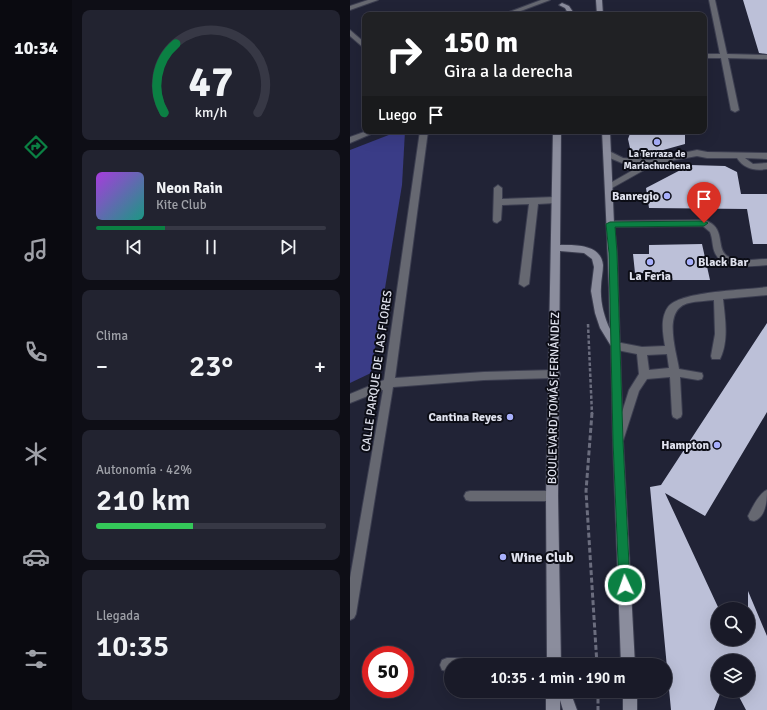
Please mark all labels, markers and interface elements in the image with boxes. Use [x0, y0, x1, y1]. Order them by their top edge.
text: 150 m [444, 26, 518, 60]
icon: right [378, 28, 430, 80]
text: 10:34 [14, 37, 58, 59]
text: 47 [189, 57, 233, 108]
text: Gira a la derecha [444, 60, 573, 82]
text: km/h [195, 104, 227, 121]
icon: arrive [425, 104, 447, 126]
text: Luego [378, 106, 417, 124]
icon: directions [22, 133, 50, 161]
marker: La Terraza de Maríachuchena [652, 137, 662, 147]
place label: La Terraza de Maríachuchena [623, 148, 691, 172]
text: Neon Rain [156, 179, 223, 197]
pin [687, 182, 721, 223]
icon: arrive [693, 188, 715, 210]
place label: Banregio [612, 189, 659, 204]
marker: Banregio [662, 191, 672, 201]
text: Kite Club [156, 197, 207, 213]
icon: music [22, 236, 50, 264]
icon: previous [123, 236, 145, 258]
icon: pause [200, 236, 222, 258]
icon: next [277, 236, 299, 258]
place label: Black Bar [698, 255, 748, 270]
marker: La Feria [645, 257, 655, 267]
marker: Black Bar [685, 257, 695, 267]
place label: La Feria [629, 269, 671, 284]
street label: CALLE PARQUE DE LAS FLORES [358, 289, 396, 453]
street label: BOULEVARD TOMÁS FERNÁNDEZ [545, 311, 563, 484]
text: Clima [96, 328, 128, 344]
icon: phone [22, 338, 50, 366]
text: 23° [189, 348, 233, 385]
text: − [96, 353, 108, 380]
text: + [314, 353, 326, 380]
place label: Cantina Reyes [428, 410, 503, 425]
marker: Cantina Reyes [505, 412, 515, 422]
place label: Hampton [661, 438, 709, 453]
icon: climate [22, 440, 50, 468]
marker: Hampton [712, 440, 722, 450]
text: Autonomía · 42% [96, 462, 192, 478]
text: 210 km [96, 482, 191, 519]
icon: car [22, 543, 50, 571]
place label: Wine Club [511, 549, 574, 566]
marker: Wine Club [498, 552, 508, 562]
position arrow [604, 564, 646, 606]
map controls [711, 602, 755, 698]
button: search [711, 602, 755, 646]
text: Llegada [96, 608, 140, 624]
text: 10:35 [96, 628, 169, 665]
icon: filters [22, 645, 50, 673]
speed limit sign: 50 [362, 646, 414, 698]
button: layers [711, 654, 755, 698]
text: 10:35 · 1 min · 190 m [491, 669, 625, 687]

